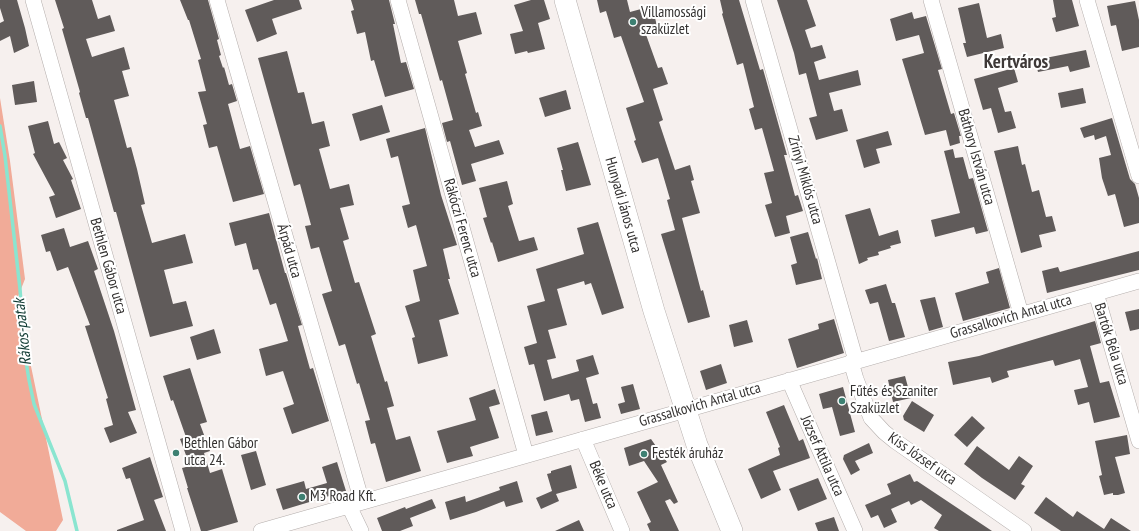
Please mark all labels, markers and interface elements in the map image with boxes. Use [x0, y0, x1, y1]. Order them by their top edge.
place label: Villamossági szaküzlet [641, 4, 706, 39]
marker: Villamossági szaküzlet [628, 17, 638, 27]
district label: Kertváros [984, 52, 1048, 74]
street label: Báthory István utca [954, 107, 998, 207]
street label: Zrínyi Miklós utca [784, 134, 826, 226]
street label: Hunyadi János utca [601, 155, 645, 255]
street label: Rákóczi Ferenc utca [439, 176, 485, 280]
street label: Bethlen Gábor utca [86, 216, 130, 316]
street label: Árpád utca [273, 222, 305, 280]
street label: Grassalkovich Antal utca [948, 291, 1074, 343]
water label: Rákos-patak [10, 297, 36, 367]
street label: Bartók Béla utca [1090, 301, 1132, 387]
street label: Grassalkovich Antal utca [637, 379, 763, 431]
place label: Fűtés és Szaniter Szaküzlet [850, 383, 938, 418]
marker: Fűtés és Szaniter Szaküzlet [837, 396, 847, 406]
street label: József Attila utca [796, 413, 848, 499]
street label: Kiss József utca [884, 429, 960, 489]
place label: Bethlen Gábor utca 24. [184, 435, 258, 470]
place label: Festék áruház [652, 445, 723, 463]
marker: Bethlen Gábor utca 24. [171, 448, 181, 458]
marker: Festék áruház [639, 449, 649, 459]
street label: Béke utca [585, 458, 621, 512]
place label: M3 Road Kft. [310, 488, 376, 506]
marker: M3 Road Kft. [297, 492, 307, 502]

